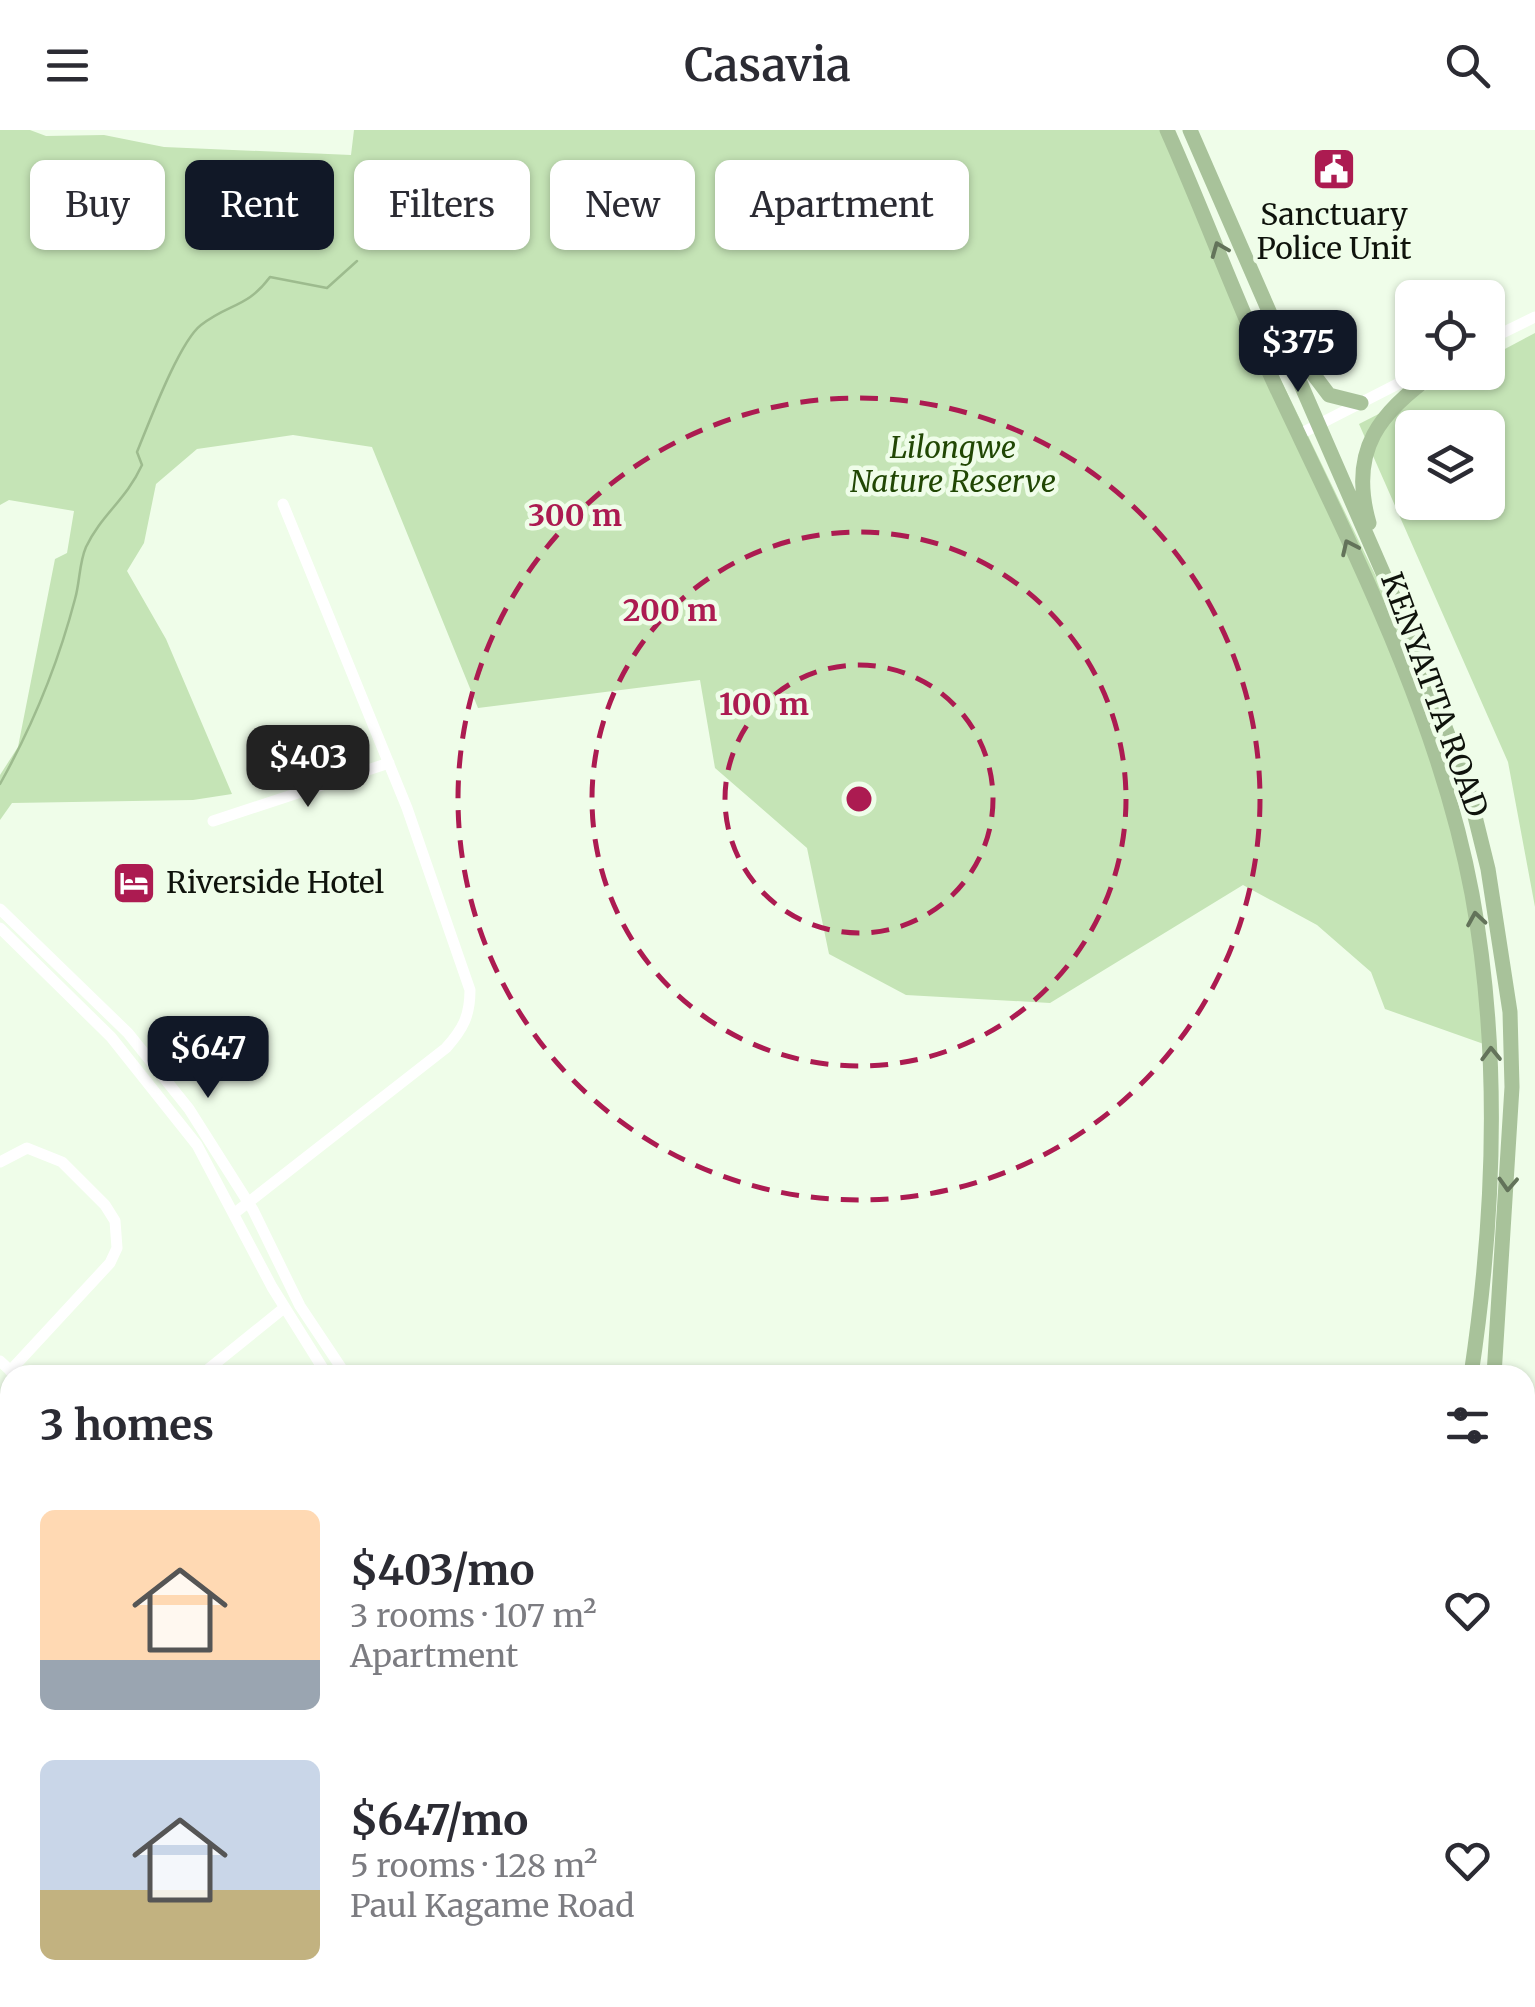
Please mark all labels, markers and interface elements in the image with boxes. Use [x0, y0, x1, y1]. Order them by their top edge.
text: Casavia [684, 37, 851, 93]
icon: menu [40, 38, 95, 93]
icon: search [1440, 38, 1495, 93]
public building icon: Sanctuary Police Unit [1311, 146, 1357, 192]
chip: Buy [30, 160, 165, 250]
chip: Rent [185, 160, 334, 250]
chip: Filters [354, 160, 530, 250]
chip: New [550, 160, 695, 250]
chip: Apartment [715, 160, 969, 250]
place label: Sanctuary Police Unit [1256, 195, 1412, 267]
one-way arrow [1211, 241, 1231, 259]
map controls [1395, 280, 1505, 520]
button: locate [1395, 280, 1505, 390]
pin: $375 [1239, 310, 1357, 395]
text: $375 [1261, 322, 1335, 362]
button: layers [1395, 410, 1505, 520]
park label: Lilongwe Nature Reserve [850, 428, 1056, 500]
text: 300 m [528, 496, 622, 534]
one-way arrow [1341, 539, 1361, 557]
street label: KENYATTA ROAD [1373, 567, 1497, 822]
text: 200 m [623, 591, 717, 629]
text: 100 m [719, 685, 809, 723]
pin: $403 [249, 725, 367, 810]
text: $403 [268, 737, 348, 777]
centre of rings [841, 781, 877, 817]
hotel icon: Riverside Hotel [111, 860, 157, 906]
place label: Riverside Hotel [166, 863, 384, 901]
one-way arrow [1466, 911, 1487, 928]
pin: $647 [149, 1016, 267, 1101]
text: $647 [170, 1028, 246, 1068]
one-way arrow [1480, 1045, 1501, 1061]
one-way arrow [1498, 1176, 1519, 1192]
icon: filters [1440, 1398, 1495, 1453]
text: 3 homes [40, 1399, 214, 1451]
text: $403/mo [350, 1544, 534, 1596]
icon: home [120, 1550, 240, 1670]
icon: heart [1440, 1583, 1495, 1638]
text: 3 rooms · 107 m² [350, 1596, 597, 1636]
text: Apartment [350, 1636, 518, 1676]
text: $647/mo [350, 1794, 528, 1846]
icon: home [120, 1800, 240, 1920]
icon: heart [1440, 1833, 1495, 1888]
text: 5 rooms · 128 m² [350, 1846, 597, 1886]
text: Paul Kagame Road [350, 1886, 635, 1926]

